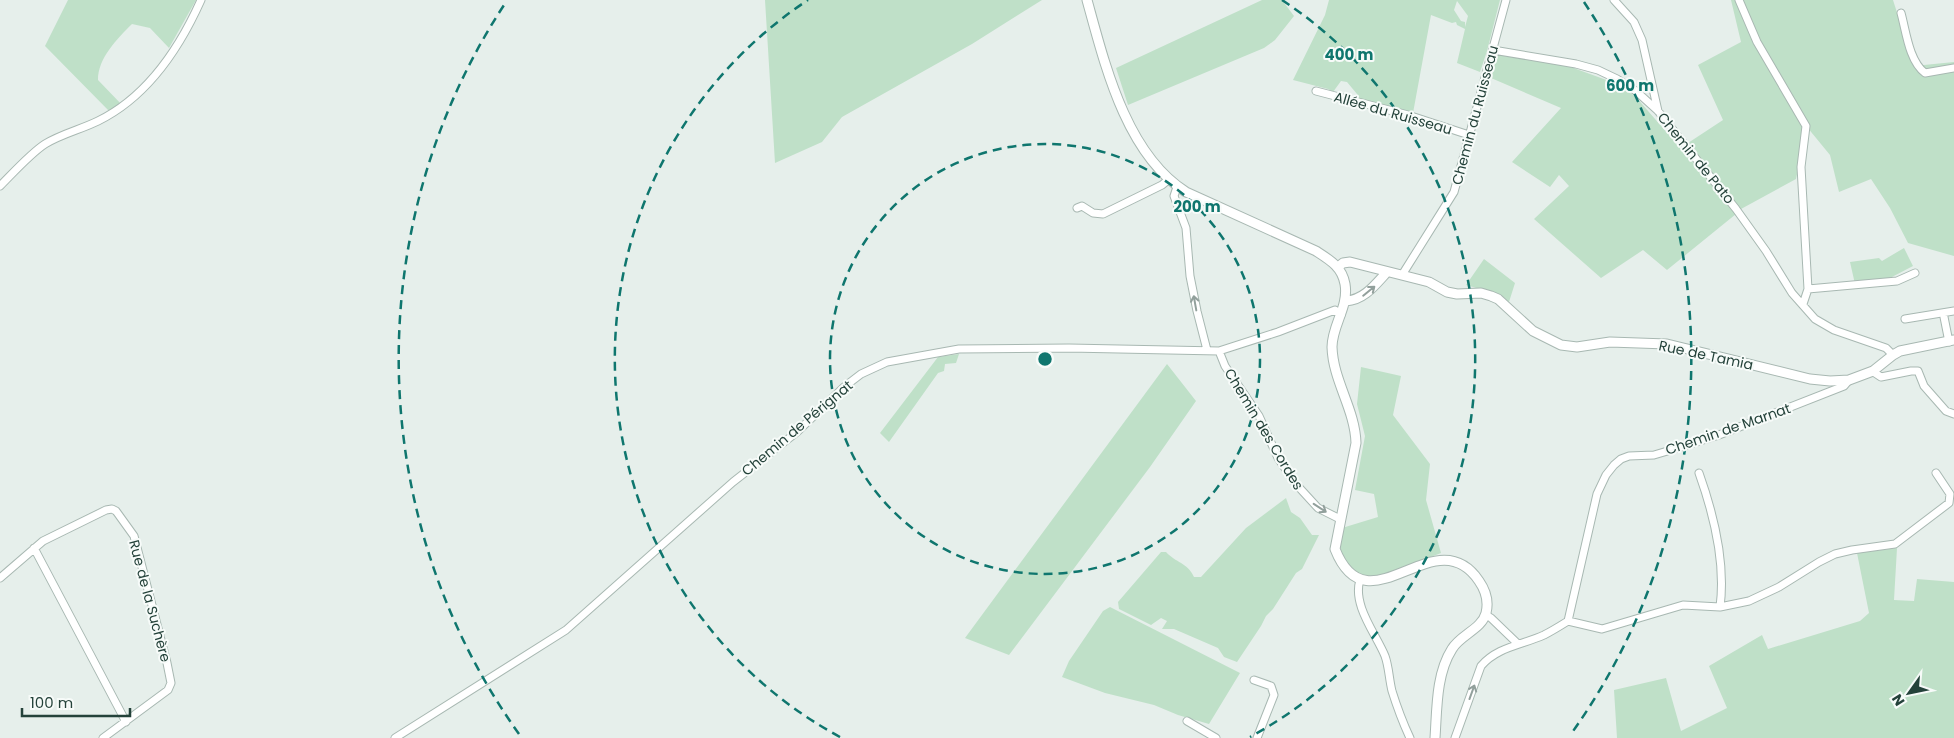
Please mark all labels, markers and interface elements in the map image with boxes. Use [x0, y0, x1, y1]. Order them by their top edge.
street label: Chemin du Ruisseau [1447, 43, 1503, 187]
text: 400 m [1325, 44, 1374, 65]
text: 600 m [1606, 75, 1654, 96]
street label: Allée du Ruisseau [1331, 87, 1455, 139]
street label: Chemin de Pato [1653, 108, 1739, 208]
text: 200 m [1173, 196, 1221, 217]
one-way arrow [1362, 285, 1375, 296]
one-way arrow [1190, 295, 1200, 311]
street label: Rue de Tamia [1657, 335, 1755, 375]
centre of rings [1036, 350, 1054, 368]
street label: Chemin des Cordes [1220, 364, 1308, 494]
street label: Chemin de Pérignat [737, 376, 857, 480]
street label: Chemin de Marnat [1663, 398, 1793, 460]
one-way arrow [1312, 503, 1326, 513]
street label: Rue de la Suchère [124, 538, 176, 665]
north arrow [1884, 668, 1934, 718]
one-way arrow [1468, 685, 1477, 701]
scale bar [22, 686, 130, 718]
text: N [1887, 690, 1909, 710]
text: 100 m [30, 692, 73, 713]

